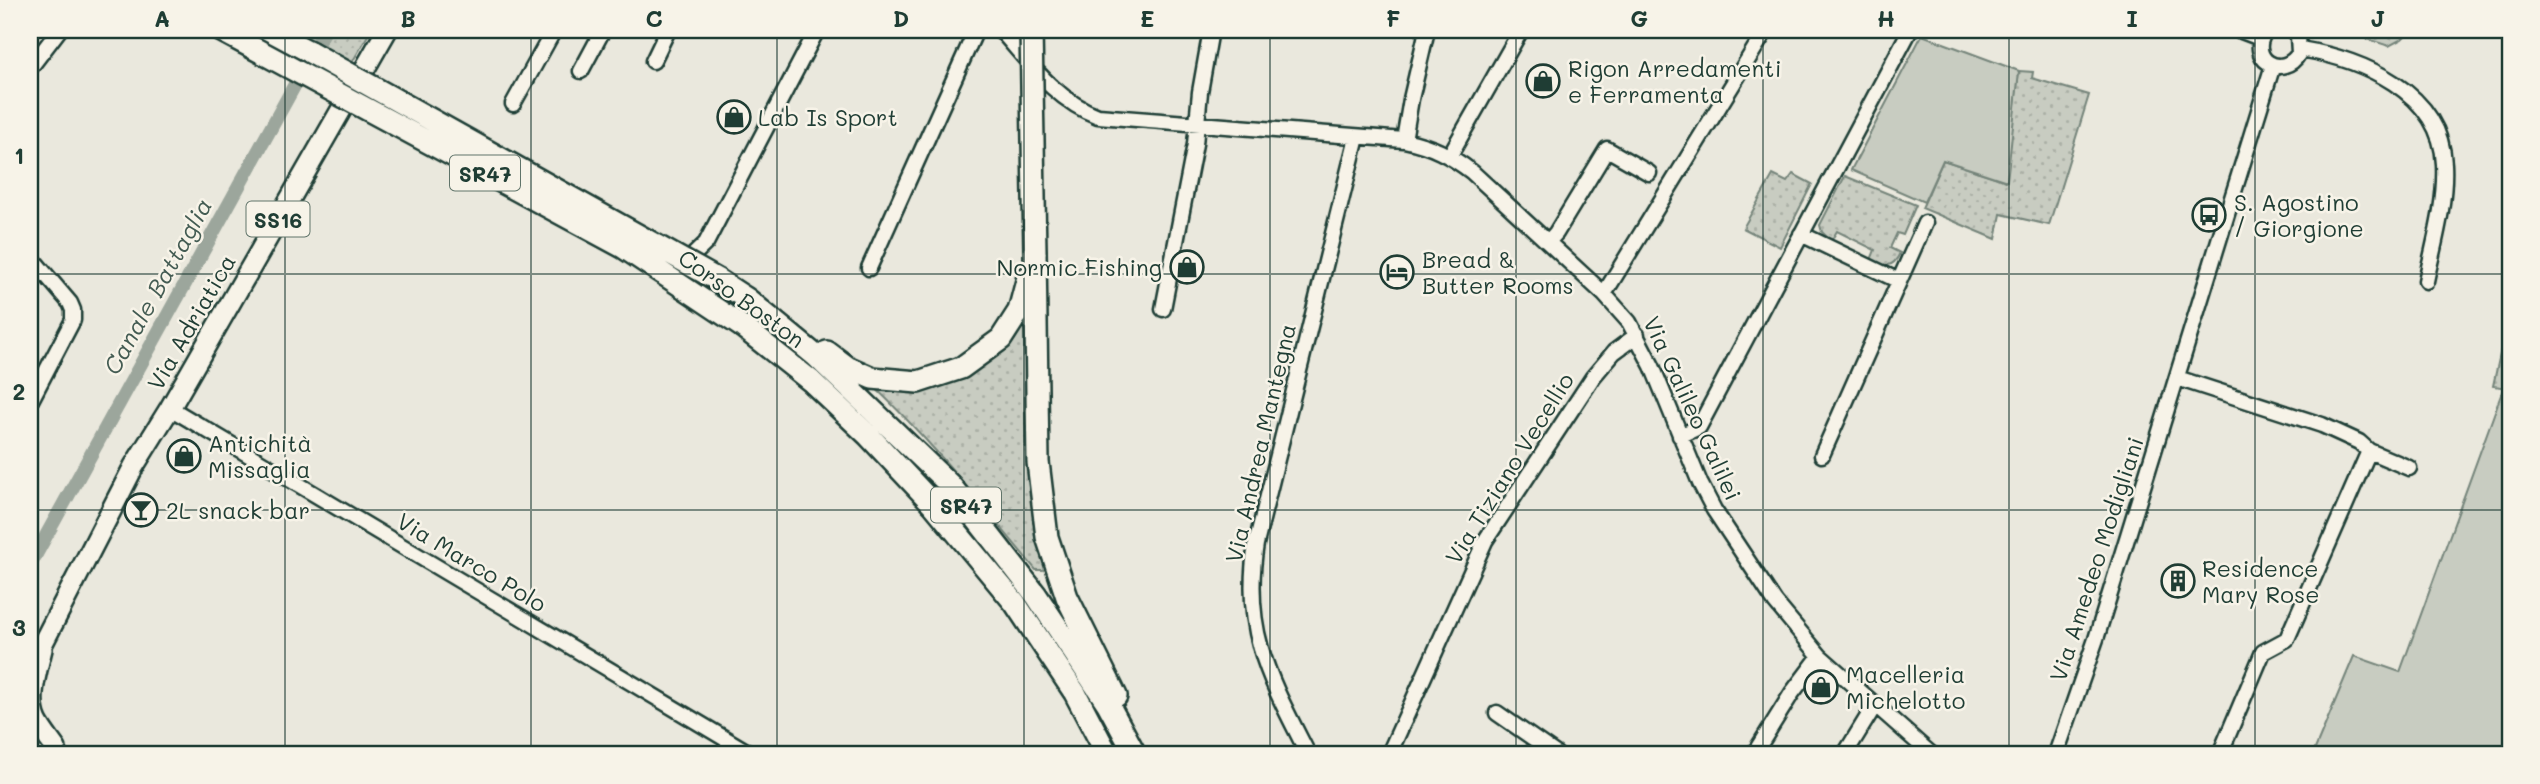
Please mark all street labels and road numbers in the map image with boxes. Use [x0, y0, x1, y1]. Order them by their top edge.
road number: SR47 [450, 156, 520, 190]
road number: SS16 [246, 202, 310, 236]
street label: Corso Boston [673, 242, 811, 354]
street label: Via Adriatica [140, 249, 242, 395]
street label: Via Galileo Galilei [1637, 311, 1749, 505]
street label: Via Andrea Mantegna [1218, 321, 1302, 565]
street label: Via Tiziano Vecellio [1438, 367, 1580, 569]
street label: Via Amedeo Modigliani [2042, 433, 2150, 685]
road number: SR47 [931, 488, 1001, 522]
street label: Via Marco Polo [392, 506, 552, 618]

